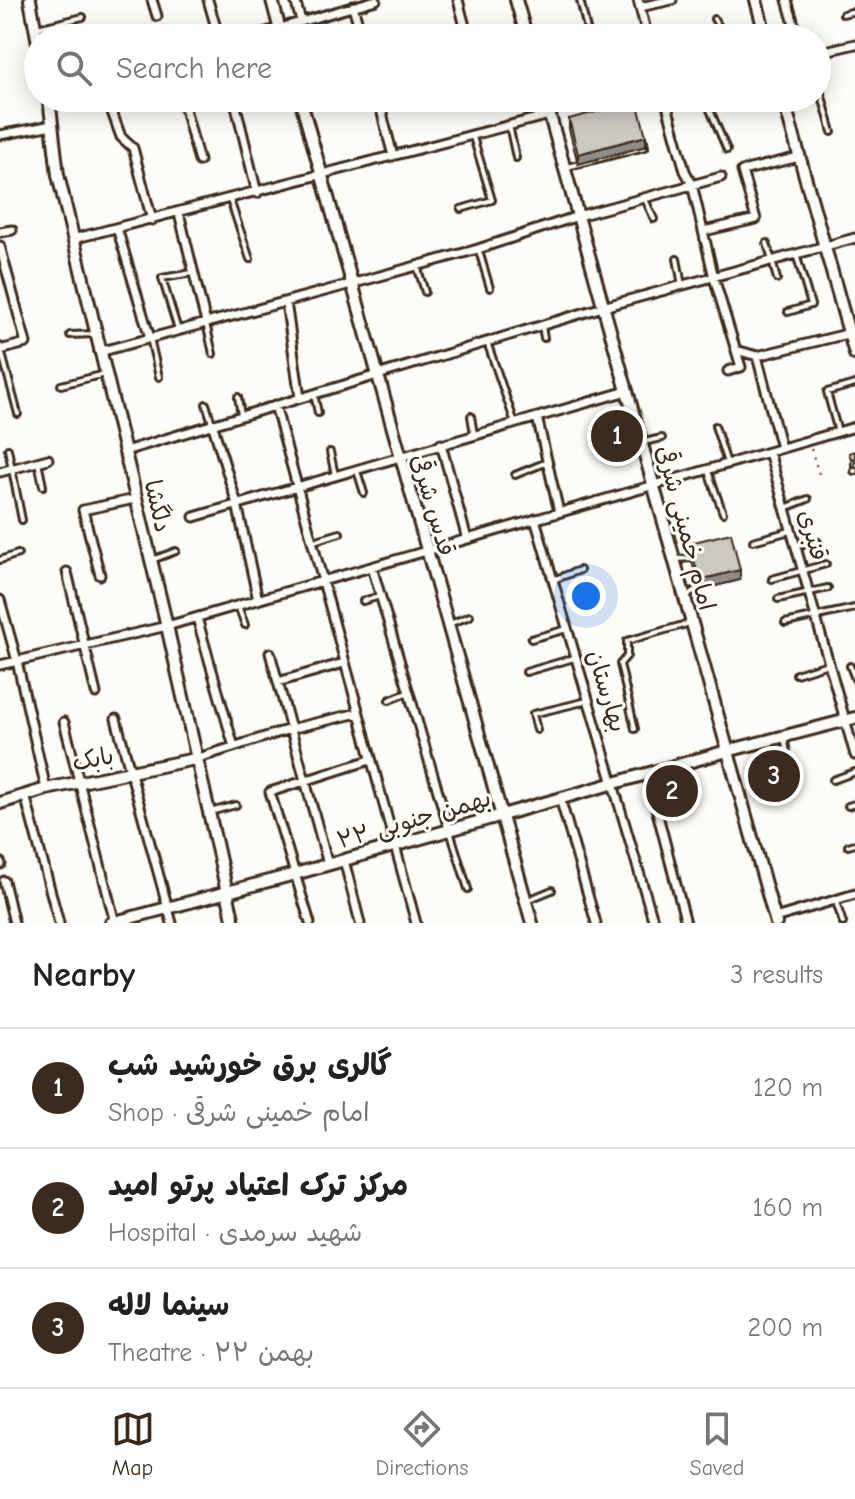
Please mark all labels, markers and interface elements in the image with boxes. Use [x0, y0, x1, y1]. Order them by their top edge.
search box [24, 24, 831, 112]
icon: search [52, 46, 96, 90]
text: Search here [116, 51, 272, 86]
pin: 1 [591, 406, 643, 466]
street label: امام خمینی شرقی [647, 442, 722, 615]
street label: قدس شرقی [405, 451, 462, 559]
street label: دلگشا [138, 477, 178, 535]
street label: قنبری [792, 506, 834, 564]
your location [566, 576, 606, 616]
street label: بهارستان [581, 647, 633, 735]
street label: بابک [70, 741, 116, 777]
pin: 3 [748, 746, 800, 806]
pin: 2 [646, 761, 698, 821]
street label: ۲۲ بهمن جنوبی [334, 784, 495, 856]
text: Nearby [32, 955, 135, 995]
text: 3 results [730, 960, 823, 990]
text: گالری برق خورشید شب [108, 1048, 392, 1083]
text: 1 [53, 1073, 63, 1103]
text: 120 m [753, 1073, 823, 1103]
text: Shop · امام خمینی شرقی [108, 1098, 370, 1128]
text: مرکز ترک اعتیاد پرتو امید [108, 1168, 408, 1203]
text: 2 [52, 1193, 64, 1223]
text: 160 m [753, 1193, 823, 1223]
text: Hospital · شهید سرمدی [108, 1218, 363, 1248]
text: سینما لاله [108, 1288, 229, 1323]
text: 3 [52, 1313, 64, 1343]
text: 200 m [748, 1313, 823, 1343]
text: Theatre · ۲۲ بهمن [108, 1338, 314, 1368]
tab: Map [111, 1407, 155, 1481]
tab: Directions [376, 1407, 469, 1481]
tab: Saved [690, 1407, 744, 1481]

